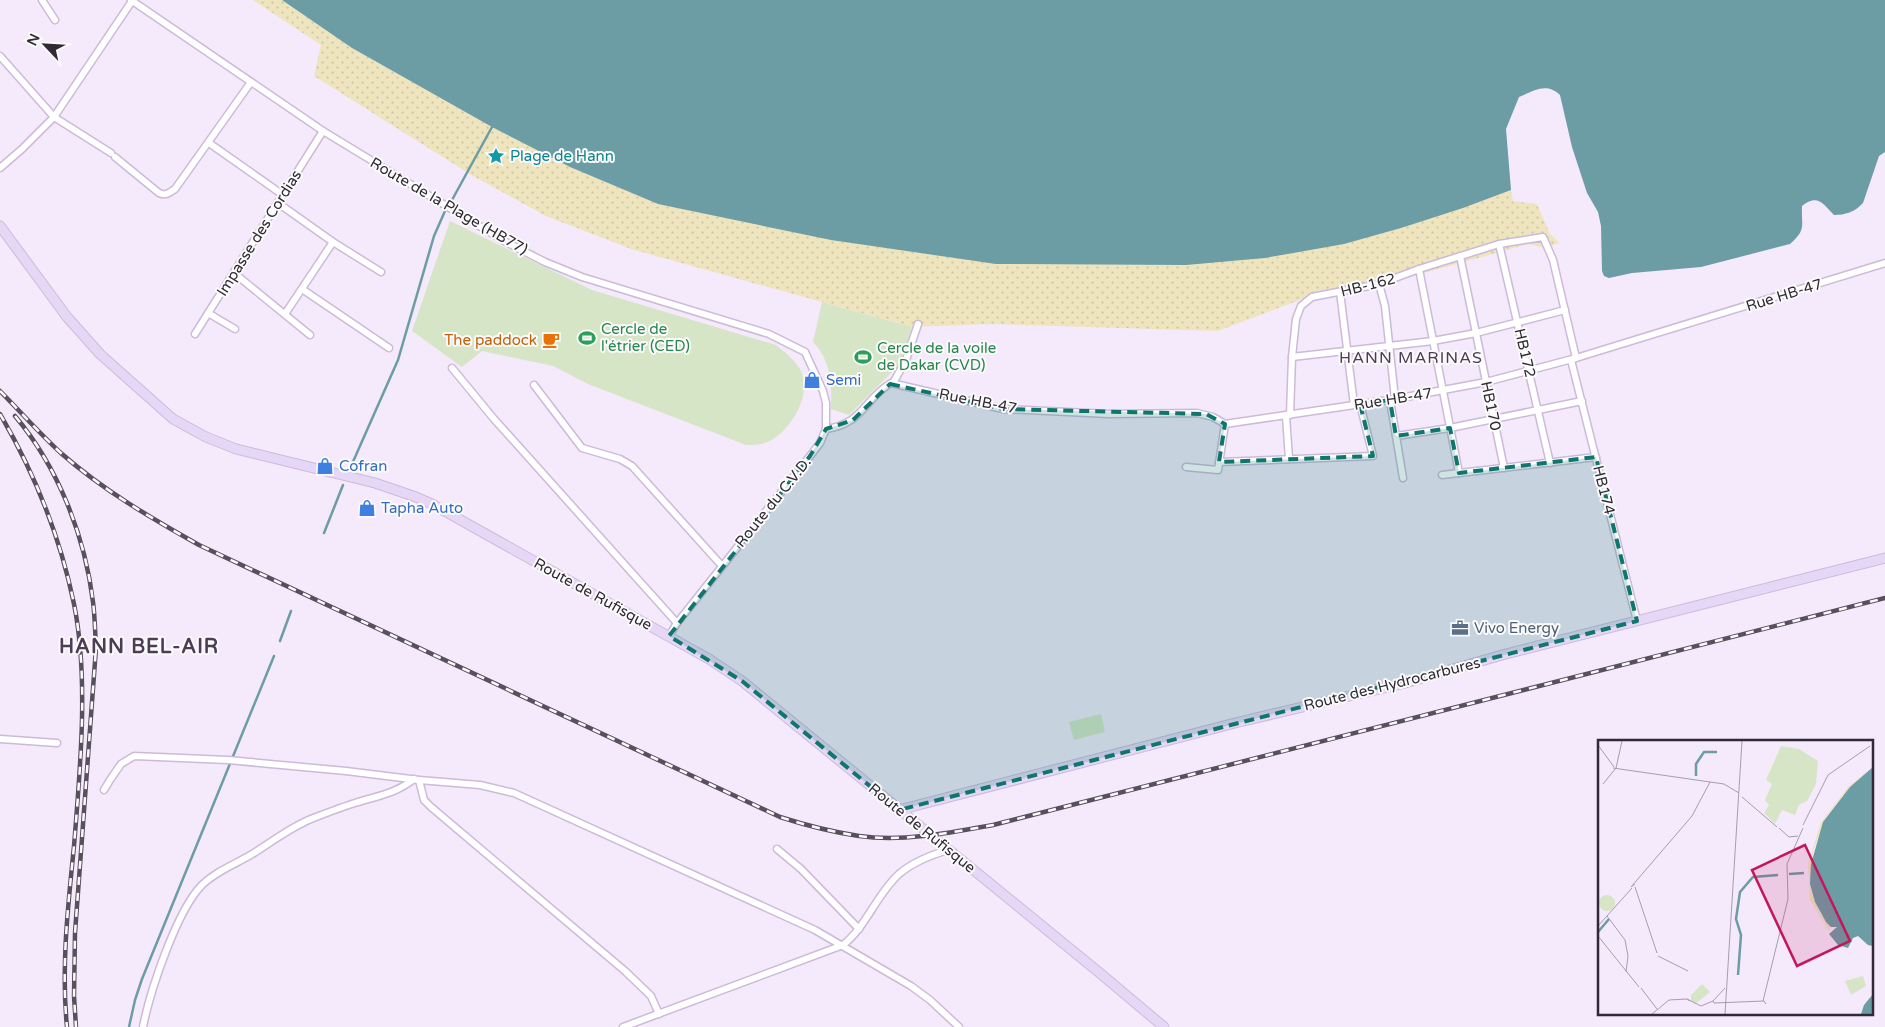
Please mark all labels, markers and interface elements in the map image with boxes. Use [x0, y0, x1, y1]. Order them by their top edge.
north arrow [20, 20, 70, 70]
text: N [24, 31, 44, 48]
place icon: Plage de Hann [486, 146, 506, 166]
place label: Plage de Hann [510, 147, 614, 165]
street label: Route de la Plage (HB77) [367, 153, 531, 259]
street label: Impasse des Cordias [213, 167, 305, 299]
street label: HB-162 [1339, 269, 1397, 301]
street label: Rue HB-47 [1744, 275, 1824, 315]
place label: Cercle de l'étrier (CED) [601, 320, 690, 355]
street label: HB172 [1511, 327, 1539, 379]
sports icon: Cercle de l'étrier (CED) [577, 328, 597, 348]
cafe icon: The paddock [541, 330, 561, 350]
place label: The paddock [444, 331, 537, 349]
place label: Cercle de la voile de Dakar (CVD) [877, 339, 996, 374]
sports icon: Cercle de la voile de Dakar (CVD) [853, 347, 873, 367]
district label: HANN MARINAS [1339, 348, 1483, 368]
shop icon: Semi [802, 370, 822, 390]
place label: Semi [826, 371, 861, 389]
street label: HB170 [1477, 380, 1505, 432]
street label: Rue HB-47 [1353, 384, 1433, 414]
street label: Rue HB-47 [937, 385, 1019, 417]
street label: Route du C.V.D. [731, 453, 815, 551]
shop icon: Cofran [315, 456, 335, 476]
place label: Cofran [339, 457, 387, 475]
street label: HB174 [1589, 464, 1619, 516]
shop icon: Tapha Auto [357, 498, 377, 518]
place label: Tapha Auto [381, 499, 463, 517]
street label: Route de Rufisque [531, 554, 655, 634]
office icon: Vivo Energy [1450, 618, 1470, 638]
place label: Vivo Energy [1474, 619, 1559, 637]
district label: HANN BEL-AIR [59, 635, 219, 659]
street label: Route des Hydrocarbures [1302, 653, 1482, 715]
inset map [1598, 740, 1872, 1014]
street label: Route de Rufisque [865, 779, 979, 877]

